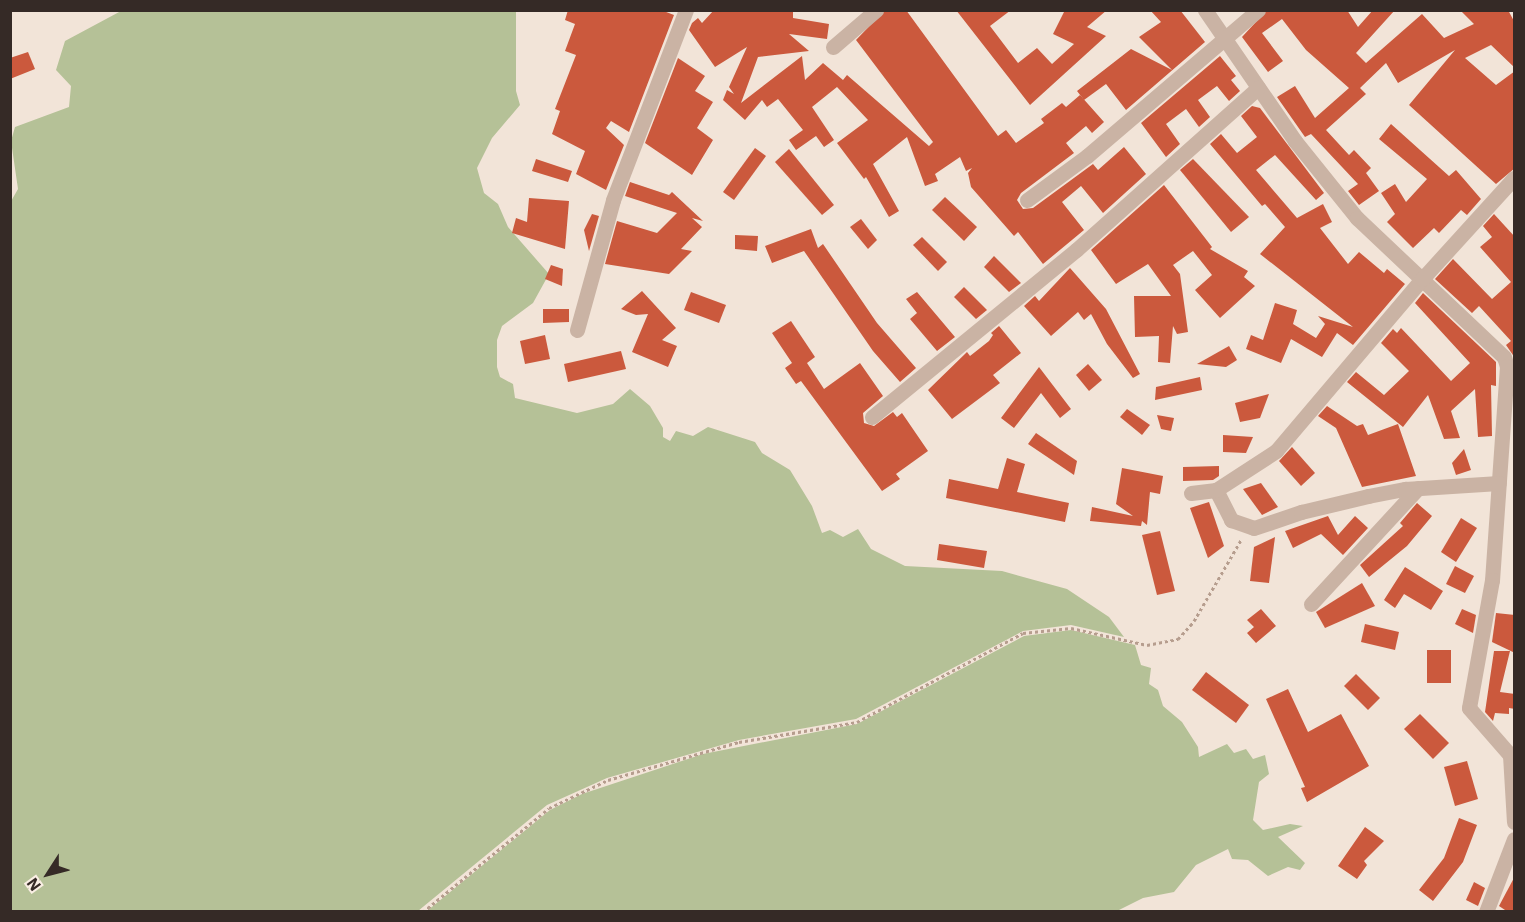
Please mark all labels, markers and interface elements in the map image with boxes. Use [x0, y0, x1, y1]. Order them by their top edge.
north arrow [18, 844, 78, 904]
text: N [22, 874, 45, 895]

